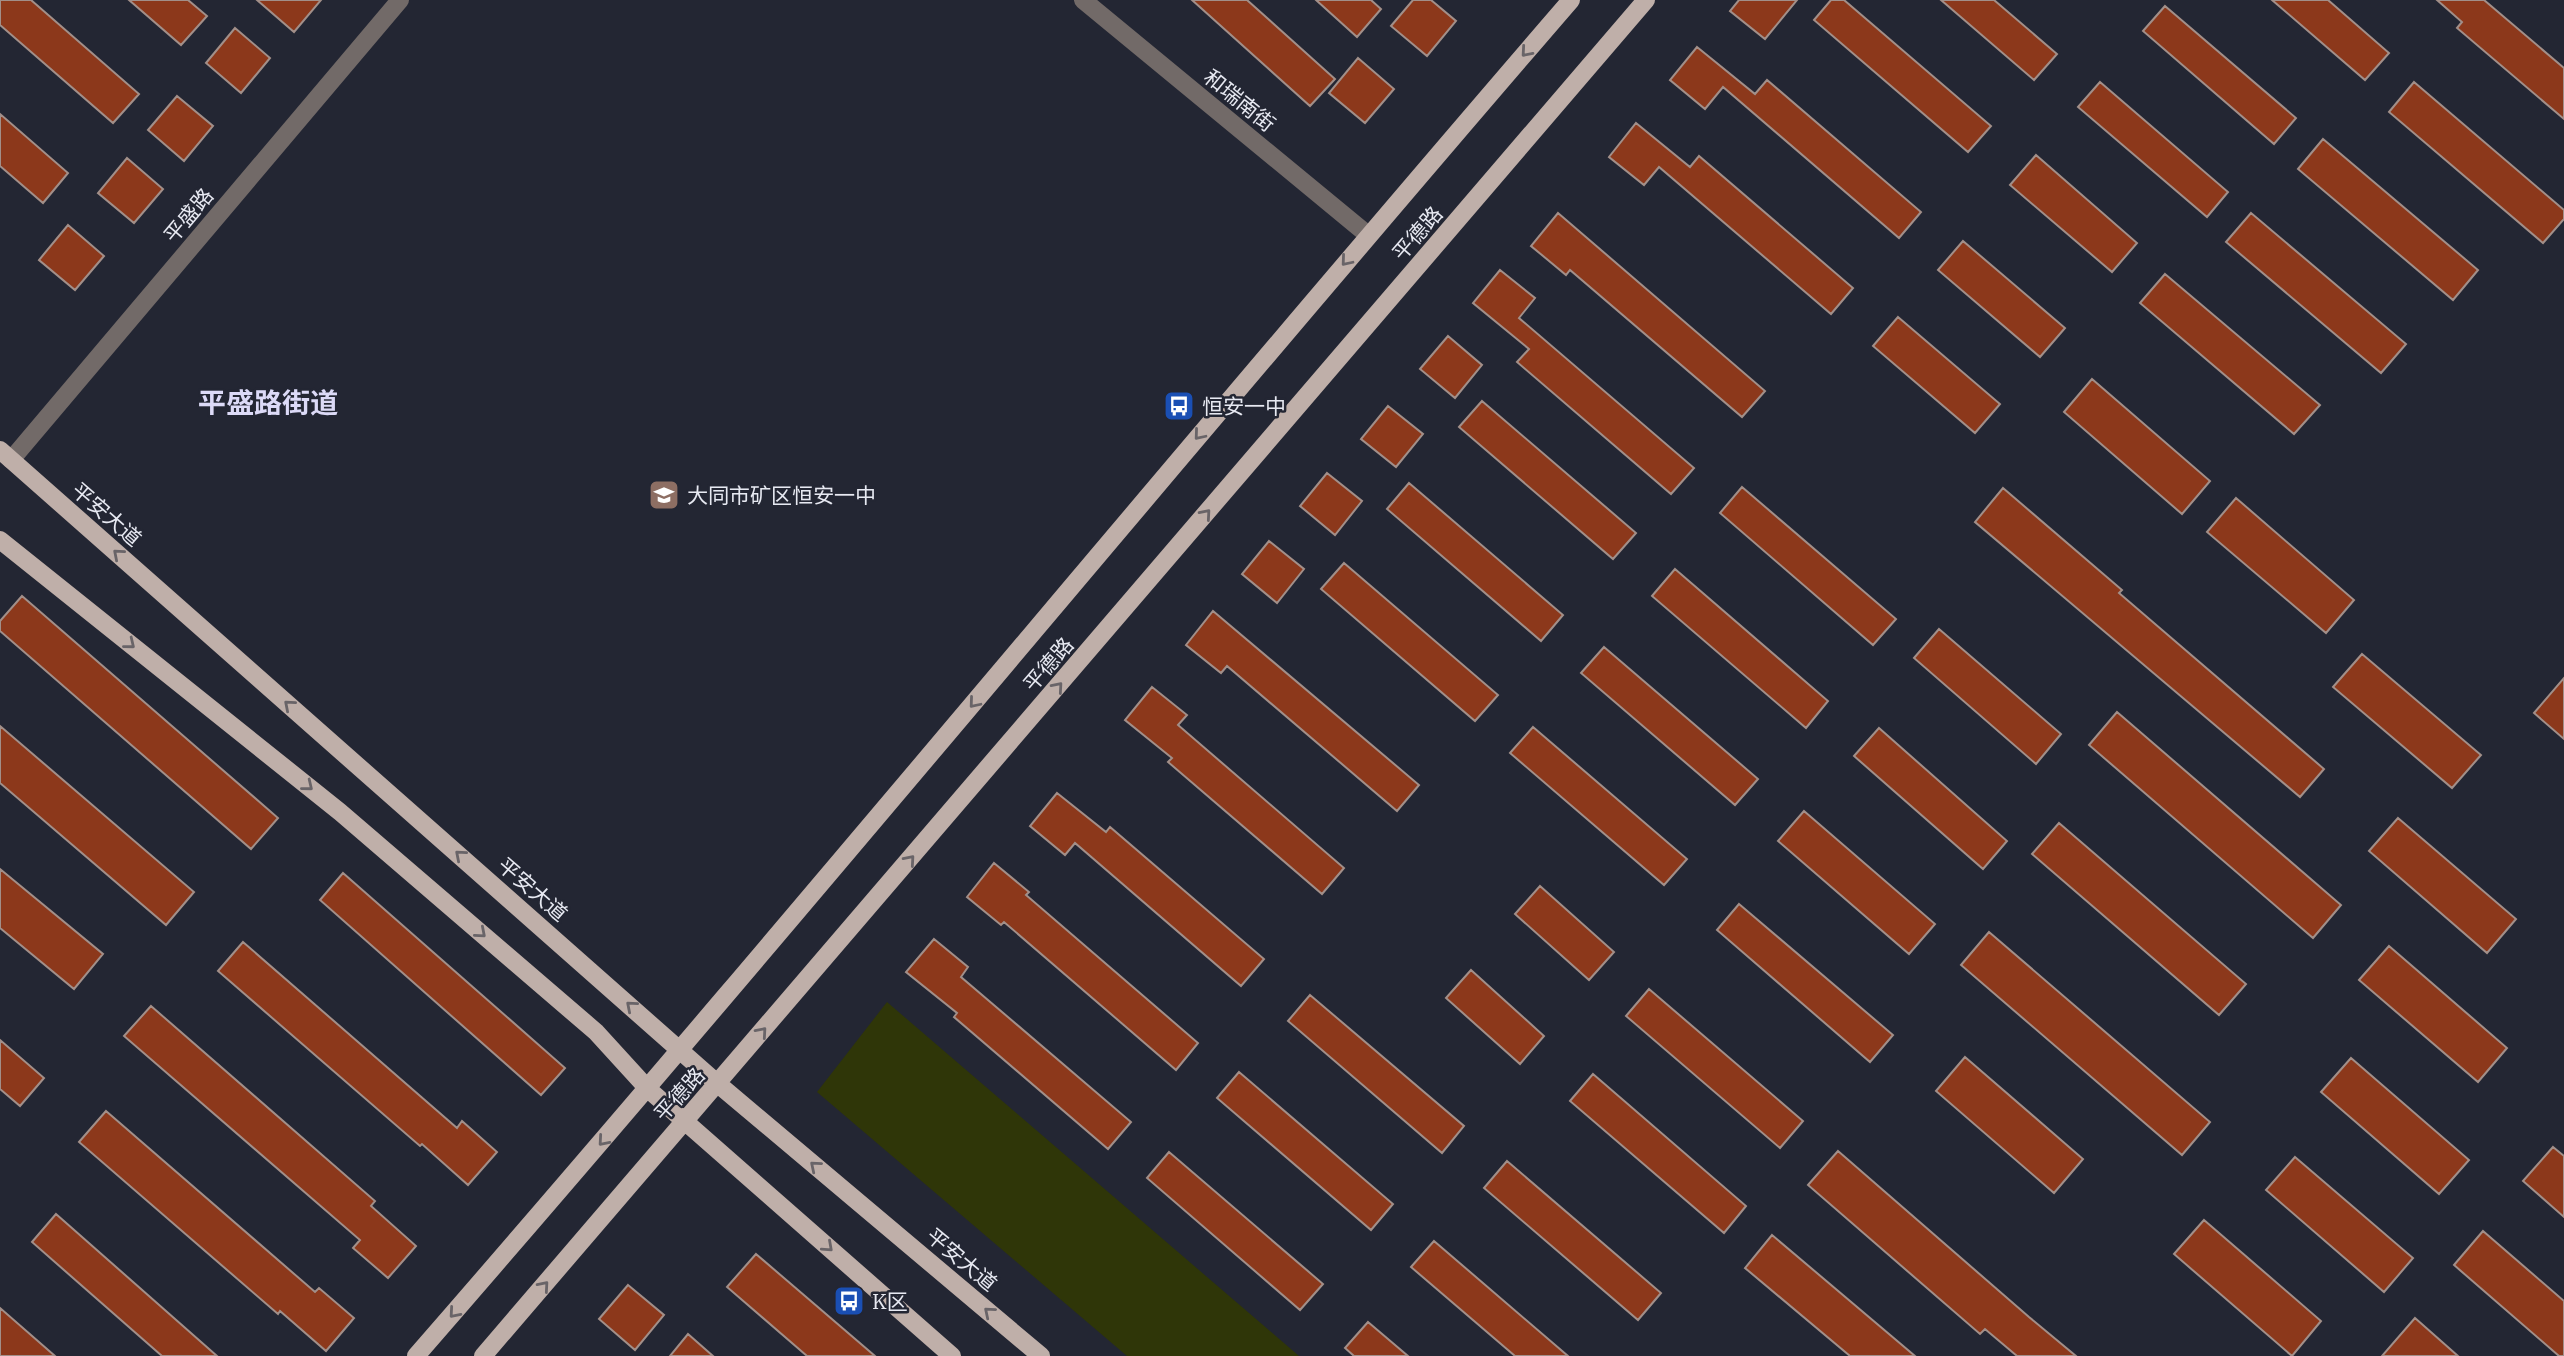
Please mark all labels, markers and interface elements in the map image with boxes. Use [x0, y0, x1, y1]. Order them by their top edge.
one-way arrow [1522, 43, 1534, 56]
street label: 和瑞南街 [1199, 63, 1281, 137]
street label: 平盛路 [157, 182, 219, 248]
street label: 平德路 [1386, 200, 1448, 266]
one-way arrow [1342, 253, 1354, 266]
district label: 平盛路街道 [198, 384, 338, 421]
bus stop icon: 恒安一中 [1162, 389, 1196, 423]
place label: 恒安一中 [1202, 392, 1286, 420]
one-way arrow [1195, 427, 1207, 440]
street label: 平安大道 [66, 476, 148, 552]
school or university icon: 大同市矿区恒安一中 [647, 478, 681, 512]
place label: 大同市矿区恒安一中 [687, 481, 876, 509]
one-way arrow [1198, 509, 1210, 522]
one-way arrow [114, 550, 127, 563]
street label: 平德路 [1017, 631, 1079, 697]
one-way arrow [122, 636, 135, 648]
one-way arrow [1050, 682, 1062, 695]
one-way arrow [969, 695, 982, 707]
one-way arrow [284, 701, 297, 713]
one-way arrow [299, 778, 312, 790]
one-way arrow [455, 851, 468, 863]
street label: 平安大道 [492, 851, 574, 927]
one-way arrow [902, 855, 914, 868]
one-way arrow [473, 925, 486, 937]
one-way arrow [626, 1001, 639, 1014]
one-way arrow [754, 1028, 766, 1041]
street label: 平德路 [648, 1061, 710, 1127]
one-way arrow [599, 1133, 611, 1146]
one-way arrow [810, 1162, 823, 1174]
street label: 平安大道 [921, 1221, 1003, 1297]
one-way arrow [820, 1238, 833, 1251]
one-way arrow [536, 1281, 548, 1294]
bus stop icon: K区 [832, 1284, 866, 1318]
place label: K区 [872, 1287, 908, 1315]
one-way arrow [450, 1305, 462, 1318]
one-way arrow [985, 1308, 998, 1320]

